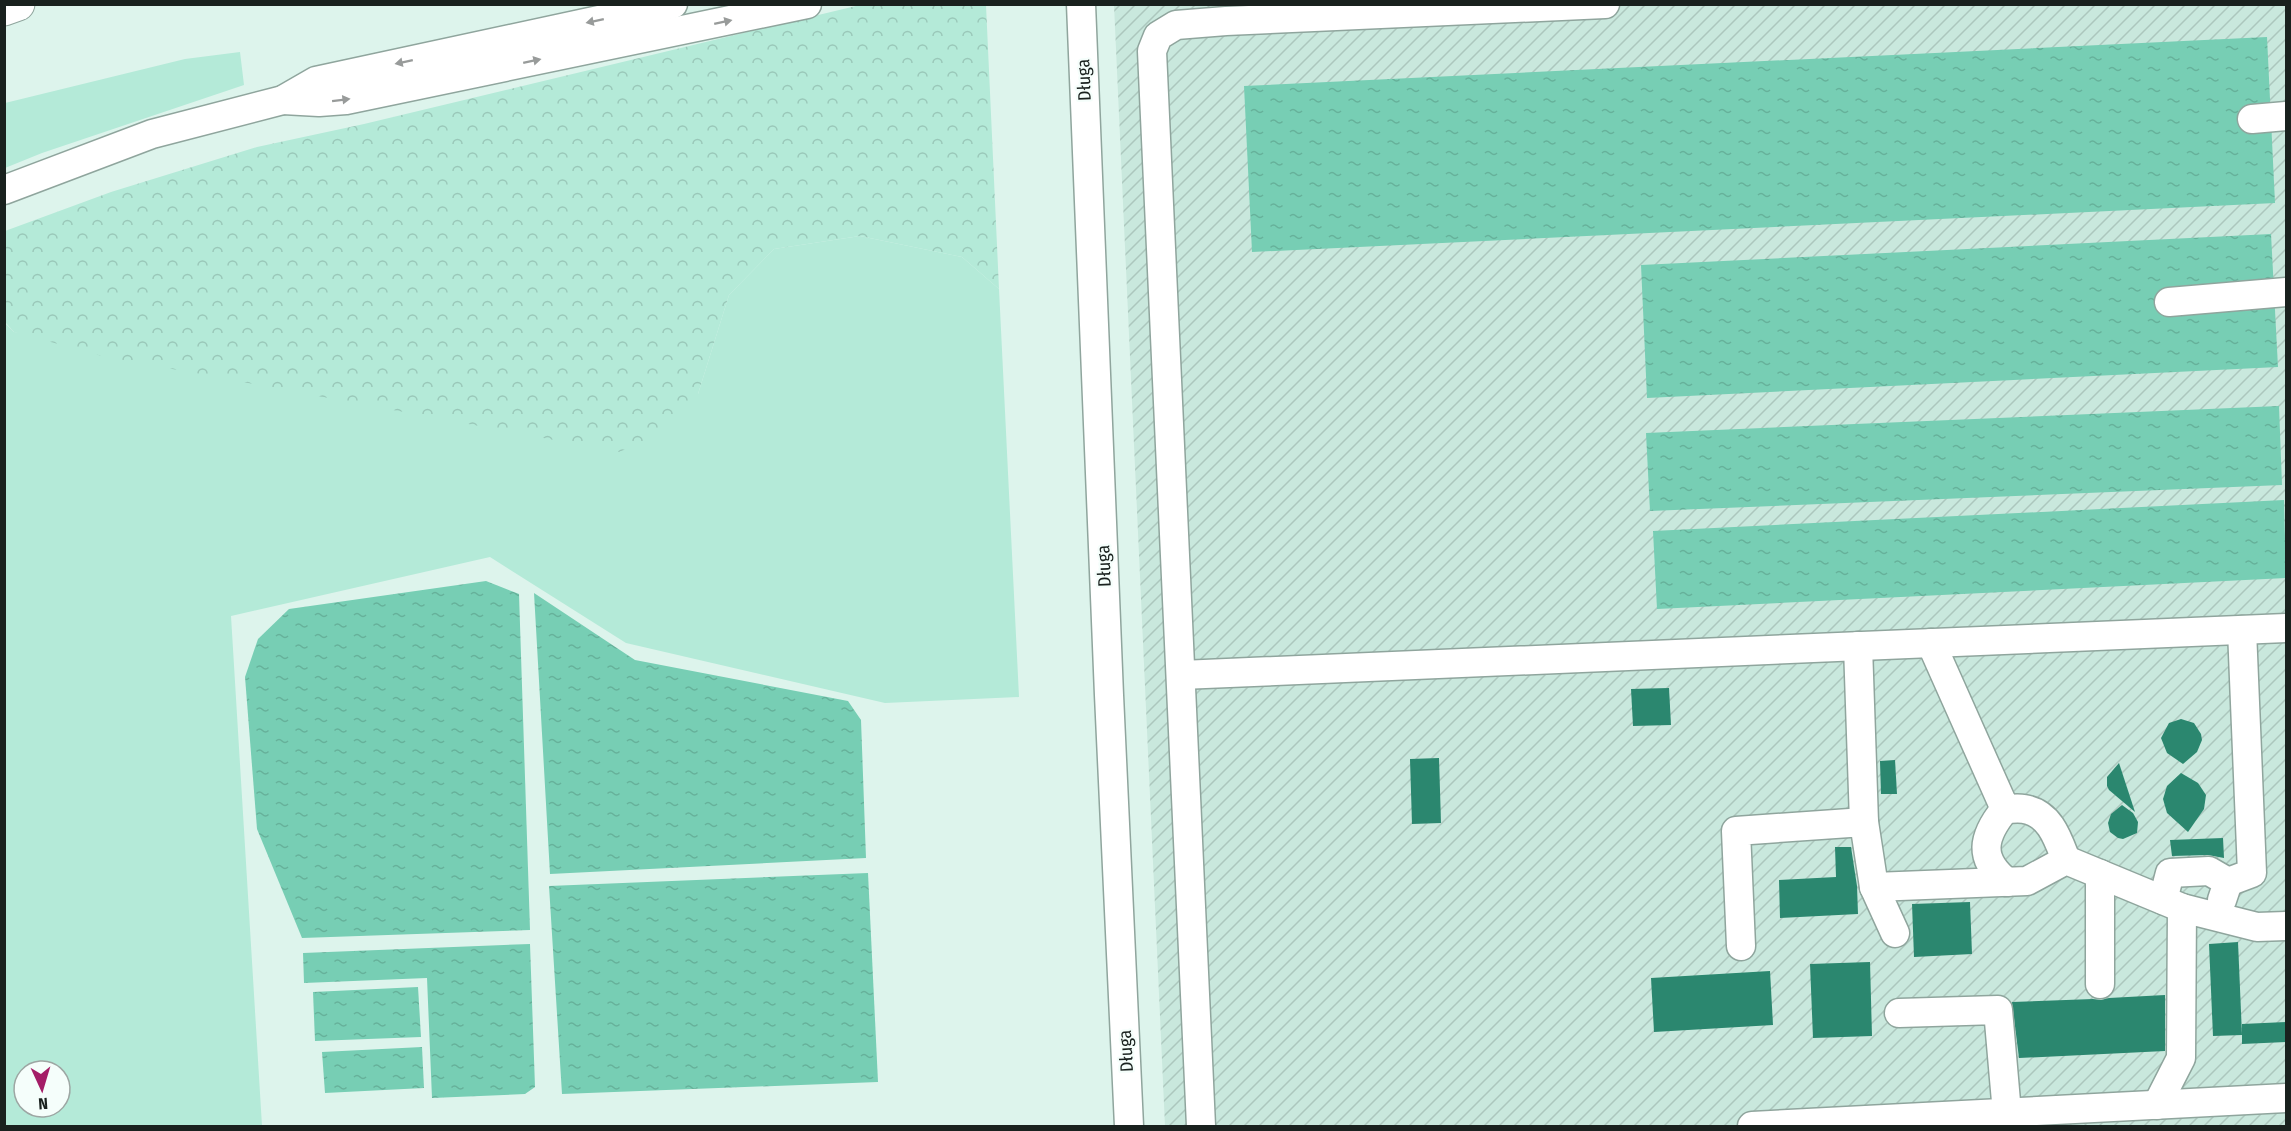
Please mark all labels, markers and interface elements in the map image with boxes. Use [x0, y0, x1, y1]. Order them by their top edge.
one-way arrow [585, 17, 604, 26]
one-way arrow [714, 17, 733, 26]
one-way arrow [523, 56, 542, 65]
one-way arrow [395, 58, 414, 67]
street label: Długa [1072, 58, 1096, 101]
one-way arrow [332, 95, 351, 104]
street label: Długa [1092, 544, 1116, 587]
street label: Długa [1114, 1029, 1138, 1073]
north arrow [12, 1059, 72, 1119]
text: N [38, 1094, 48, 1113]

